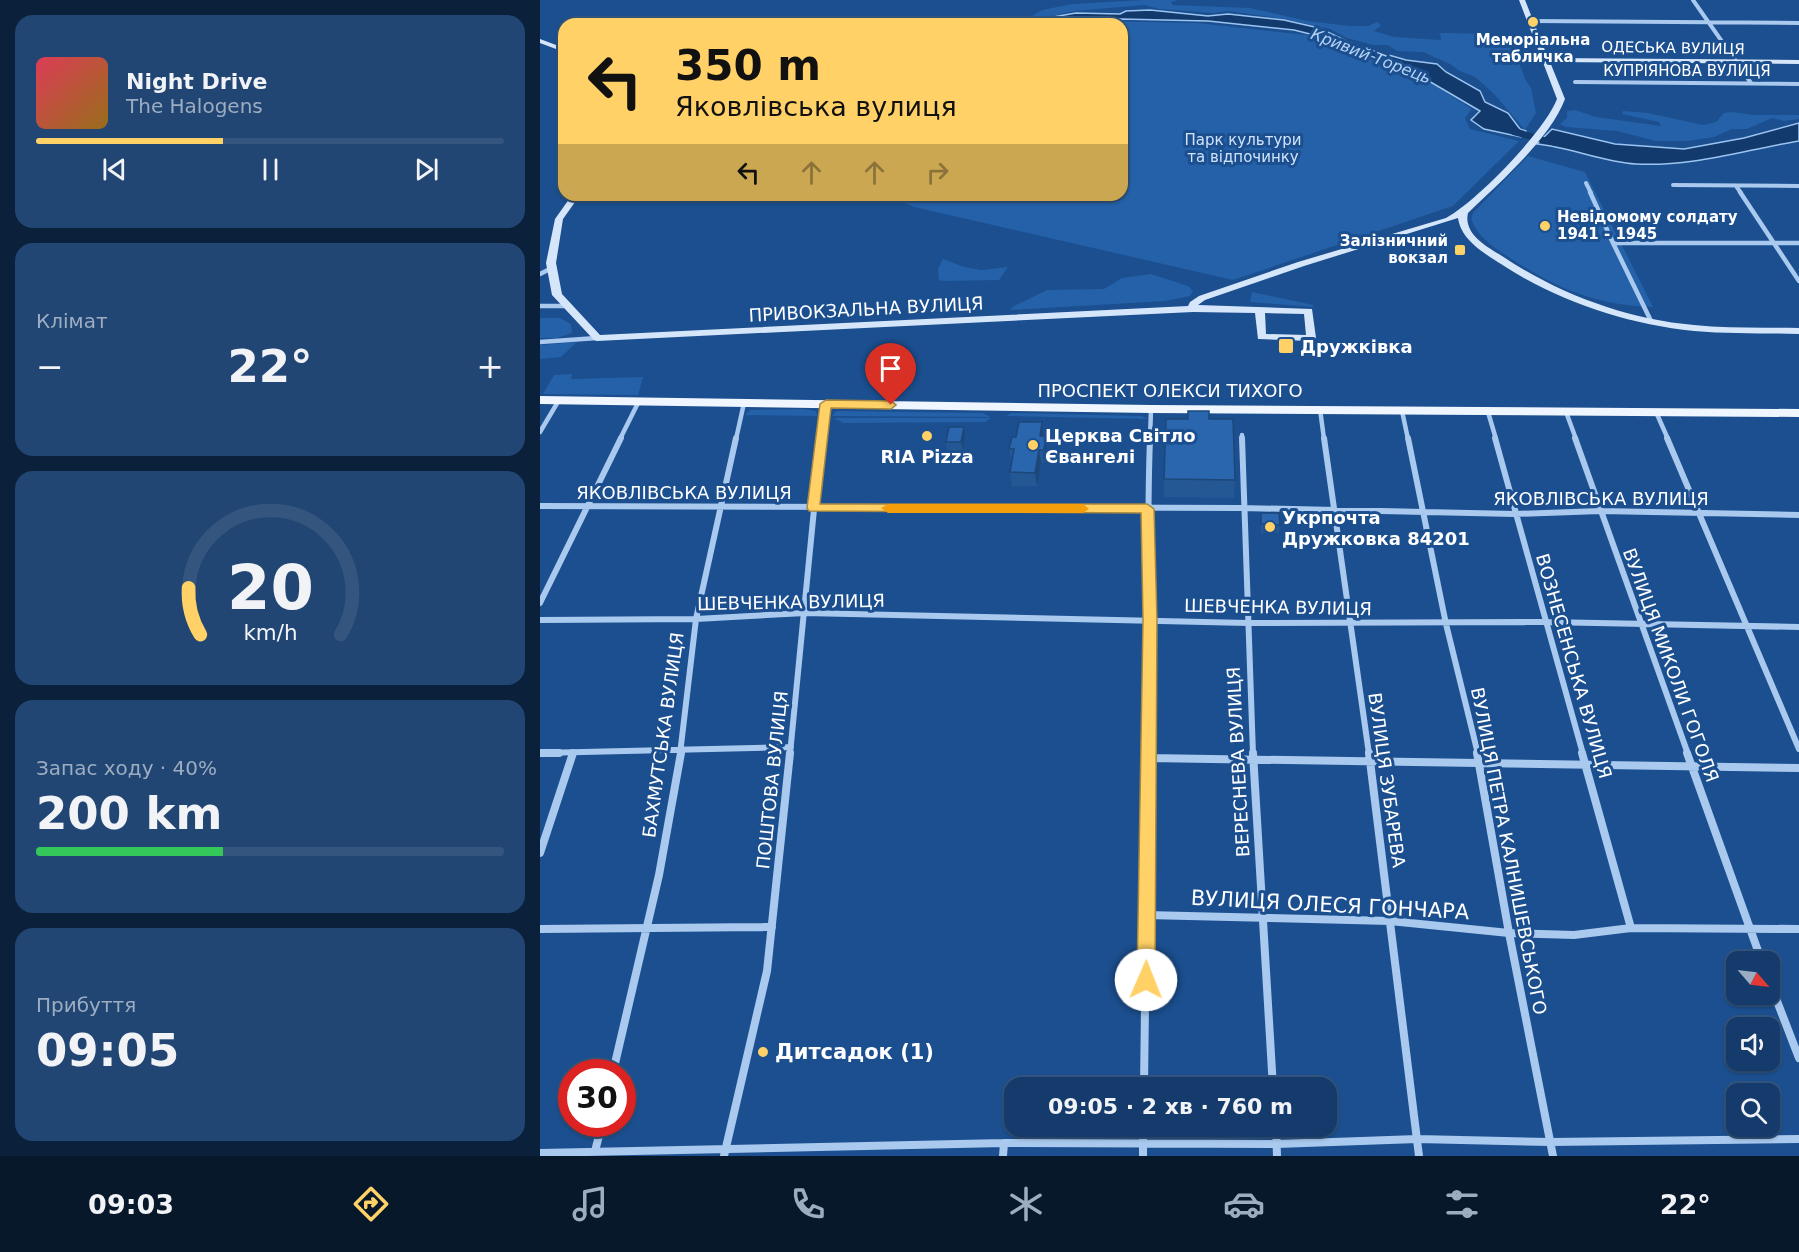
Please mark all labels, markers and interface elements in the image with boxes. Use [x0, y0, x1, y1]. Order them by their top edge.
marker: Меморіальна табличка [1526, 15, 1540, 29]
water label: Кривий Торець [1308, 24, 1434, 88]
place label: Меморіальна табличка [1476, 31, 1590, 66]
street label: ОДЕСЬКА ВУЛИЦЯ [1601, 38, 1745, 58]
text: 350 m [675, 41, 821, 90]
icon: left [576, 42, 654, 120]
street label: КУПРІЯНОВА ВУЛИЦЯ [1603, 62, 1771, 80]
text: Night Drive [126, 69, 267, 94]
text: Яковлівська вулиця [675, 91, 957, 122]
text: The Halogens [126, 94, 263, 118]
park label: Парк культури та відпочинку [1184, 131, 1302, 166]
icon: previous [98, 153, 131, 186]
icon: pause [254, 153, 287, 186]
icon: next [410, 153, 443, 186]
icon: left [732, 156, 765, 189]
icon: ahead [795, 156, 828, 189]
icon: ahead [858, 156, 891, 189]
icon: right [921, 156, 954, 189]
place label: Невідомому солдату 1941 - 1945 [1557, 208, 1738, 243]
marker: Невідомому солдату 1941 - 1945 [1538, 219, 1552, 233]
place label: Залізничний вокзал [1340, 232, 1448, 267]
marker: Залізничний вокзал [1453, 243, 1467, 257]
street label: ПРИВОКЗАЛЬНА ВУЛИЦЯ [748, 292, 984, 326]
text: Клімат [36, 309, 108, 333]
place label: Дружківка [1300, 336, 1413, 357]
marker: Дружківка [1277, 337, 1295, 355]
text: 22° [227, 340, 313, 393]
pin [865, 343, 916, 405]
text: − [36, 347, 64, 386]
text: + [476, 347, 504, 386]
icon: arrive [874, 352, 907, 385]
street label: ПРОСПЕКТ ОЛЕКСИ ТИХОГО [1037, 380, 1303, 401]
place label: Церква Світло Євангелі [1045, 425, 1196, 467]
marker: RIA Pizza [920, 429, 934, 443]
marker: Церква Світло Євангелі [1026, 438, 1040, 452]
place label: RIA Pizza [880, 446, 974, 467]
street label: ЯКОВЛІВСЬКА ВУЛИЦЯ [576, 482, 792, 503]
street label: ЯКОВЛІВСЬКА ВУЛИЦЯ [1493, 488, 1709, 509]
place label: Укрпочта Дружковка 84201 [1282, 507, 1470, 549]
marker: Укрпочта Дружковка 84201 [1263, 520, 1277, 534]
street label: ВУЛИЦЯ МИКОЛИ ГОГОЛЯ [1619, 545, 1723, 785]
text: 20 [227, 551, 313, 624]
street label: ВОЗНЕСЕНСЬКА ВУЛИЦЯ [1532, 551, 1616, 781]
street label: ШЕВЧЕНКА ВУЛИЦЯ [697, 590, 885, 614]
street label: ШЕВЧЕНКА ВУЛИЦЯ [1184, 595, 1372, 619]
text: km/h [243, 620, 297, 645]
street label: БАХМУТСЬКА ВУЛИЦЯ [638, 631, 688, 839]
street label: ВЕРЕСНЕВА ВУЛИЦЯ [1223, 666, 1253, 858]
street label: ВУЛИЦЯ ПЕТРА КАЛНИШЕВСЬКОГО [1467, 686, 1551, 1016]
street label: ПОШТОВА ВУЛИЦЯ [752, 690, 792, 870]
street label: ВУЛИЦЯ ЗУБАРЕВА [1364, 691, 1410, 870]
text: Запас ходу · 40% [36, 756, 217, 780]
text: 200 km [36, 787, 222, 840]
street label: ВУЛИЦЯ ОЛЕСЯ ГОНЧАРА [1190, 886, 1470, 924]
position arrow [1114, 948, 1178, 1012]
north arrow [1726, 951, 1780, 1005]
map controls [1726, 951, 1780, 1137]
text: Прибуття [36, 993, 136, 1017]
button: sound [1726, 1017, 1780, 1071]
text: 09:05 [36, 1024, 179, 1077]
place label: Дитсадок (1) [775, 1040, 934, 1064]
marker: Дитсадок (1) [756, 1045, 770, 1059]
speed limit sign: 30 [558, 1059, 636, 1137]
button: search [1726, 1083, 1780, 1137]
text: 09:05 · 2 хв · 760 m [1048, 1094, 1293, 1119]
icon: directions [350, 1183, 392, 1225]
icon: music [569, 1183, 611, 1225]
icon: phone [787, 1183, 829, 1225]
icon: climate [1005, 1183, 1047, 1225]
icon: car [1223, 1183, 1265, 1225]
icon: filters [1441, 1183, 1483, 1225]
text: 09:03 [88, 1189, 174, 1220]
text: 22° [1660, 1189, 1711, 1220]

